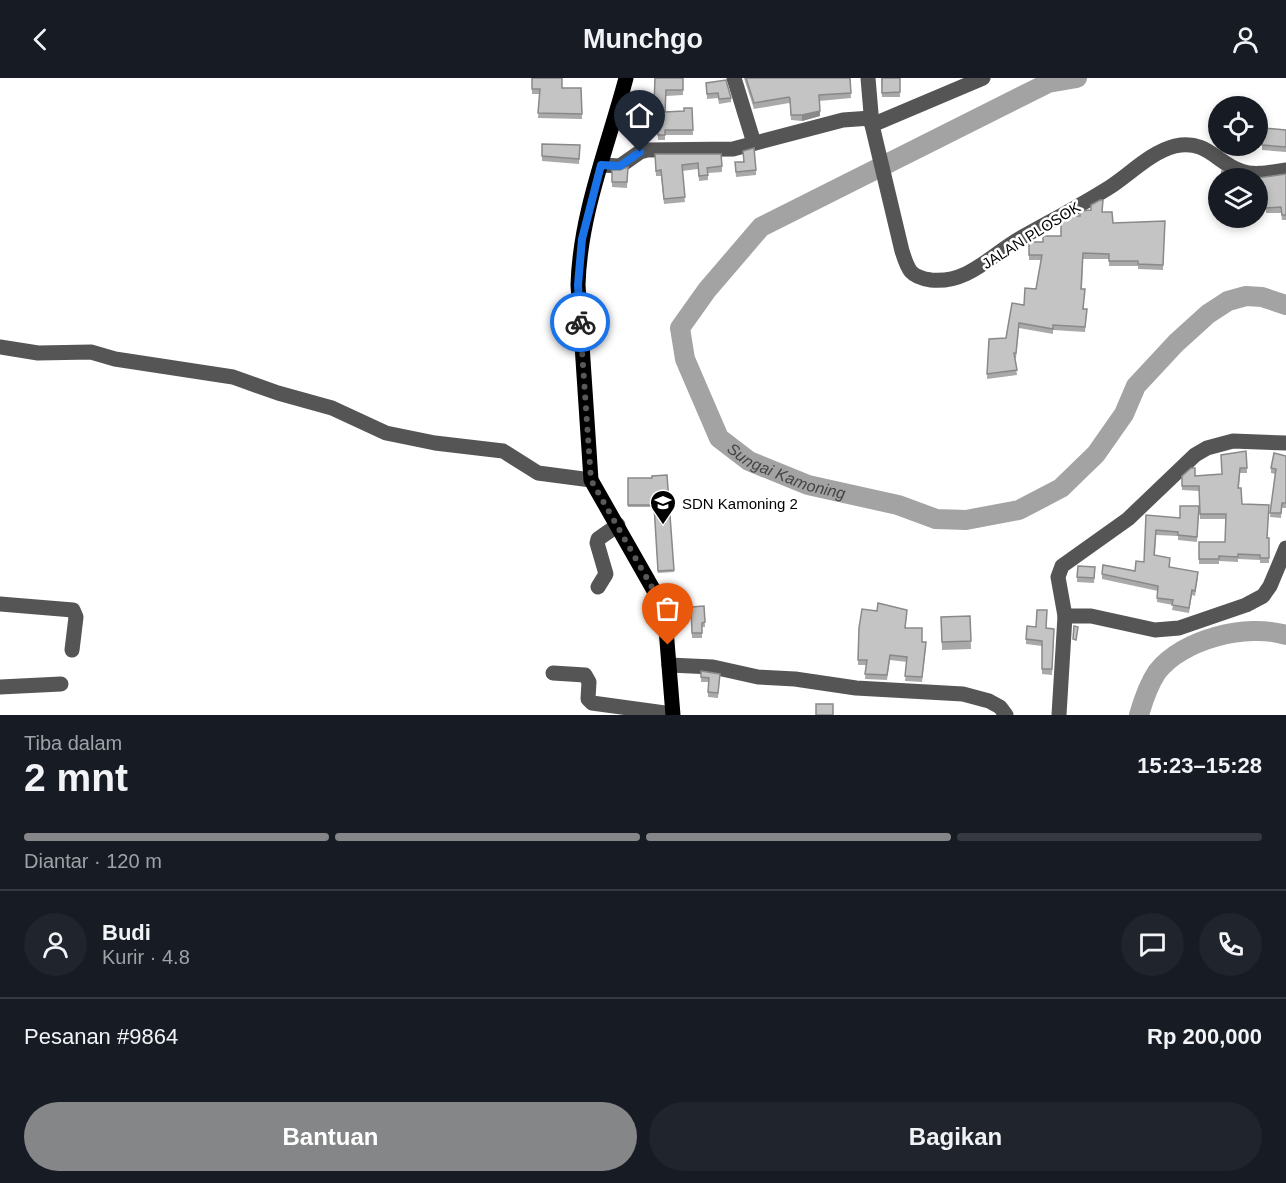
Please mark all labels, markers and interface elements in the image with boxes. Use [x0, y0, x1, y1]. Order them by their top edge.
icon: back [24, 23, 57, 56]
icon: person [1229, 23, 1262, 56]
text: Munchgo [583, 24, 703, 54]
pin [614, 90, 665, 152]
map controls [1208, 96, 1268, 228]
button: locate [1208, 96, 1268, 156]
icon: home [623, 99, 656, 132]
button: layers [1208, 168, 1268, 228]
street label: JALAN PLOSOK [979, 198, 1083, 272]
courier [550, 292, 610, 352]
icon: bike [564, 306, 597, 339]
water label: Sungai Kamoning [724, 439, 847, 502]
school or university icon: SDN Kamoning 2 [648, 488, 678, 526]
place label: SDN Kamoning 2 [682, 495, 798, 512]
pin [642, 583, 693, 645]
icon: bag [651, 592, 684, 625]
text: Tiba dalam [24, 732, 122, 754]
text: 15:23–15:28 [1137, 753, 1262, 778]
text: 2 mnt [24, 756, 128, 799]
text: Diantar · 120 m [24, 850, 162, 872]
button: person [24, 913, 87, 976]
button: chat [1121, 913, 1184, 976]
button: phone [1199, 913, 1262, 976]
text: Budi [102, 920, 151, 945]
text: Kurir · 4.8 [102, 946, 190, 968]
text: Pesanan #9864 [24, 1024, 178, 1049]
text: Rp 200,000 [1147, 1024, 1262, 1049]
button: Bantuan [24, 1102, 637, 1171]
button: Bagikan [649, 1102, 1262, 1171]

